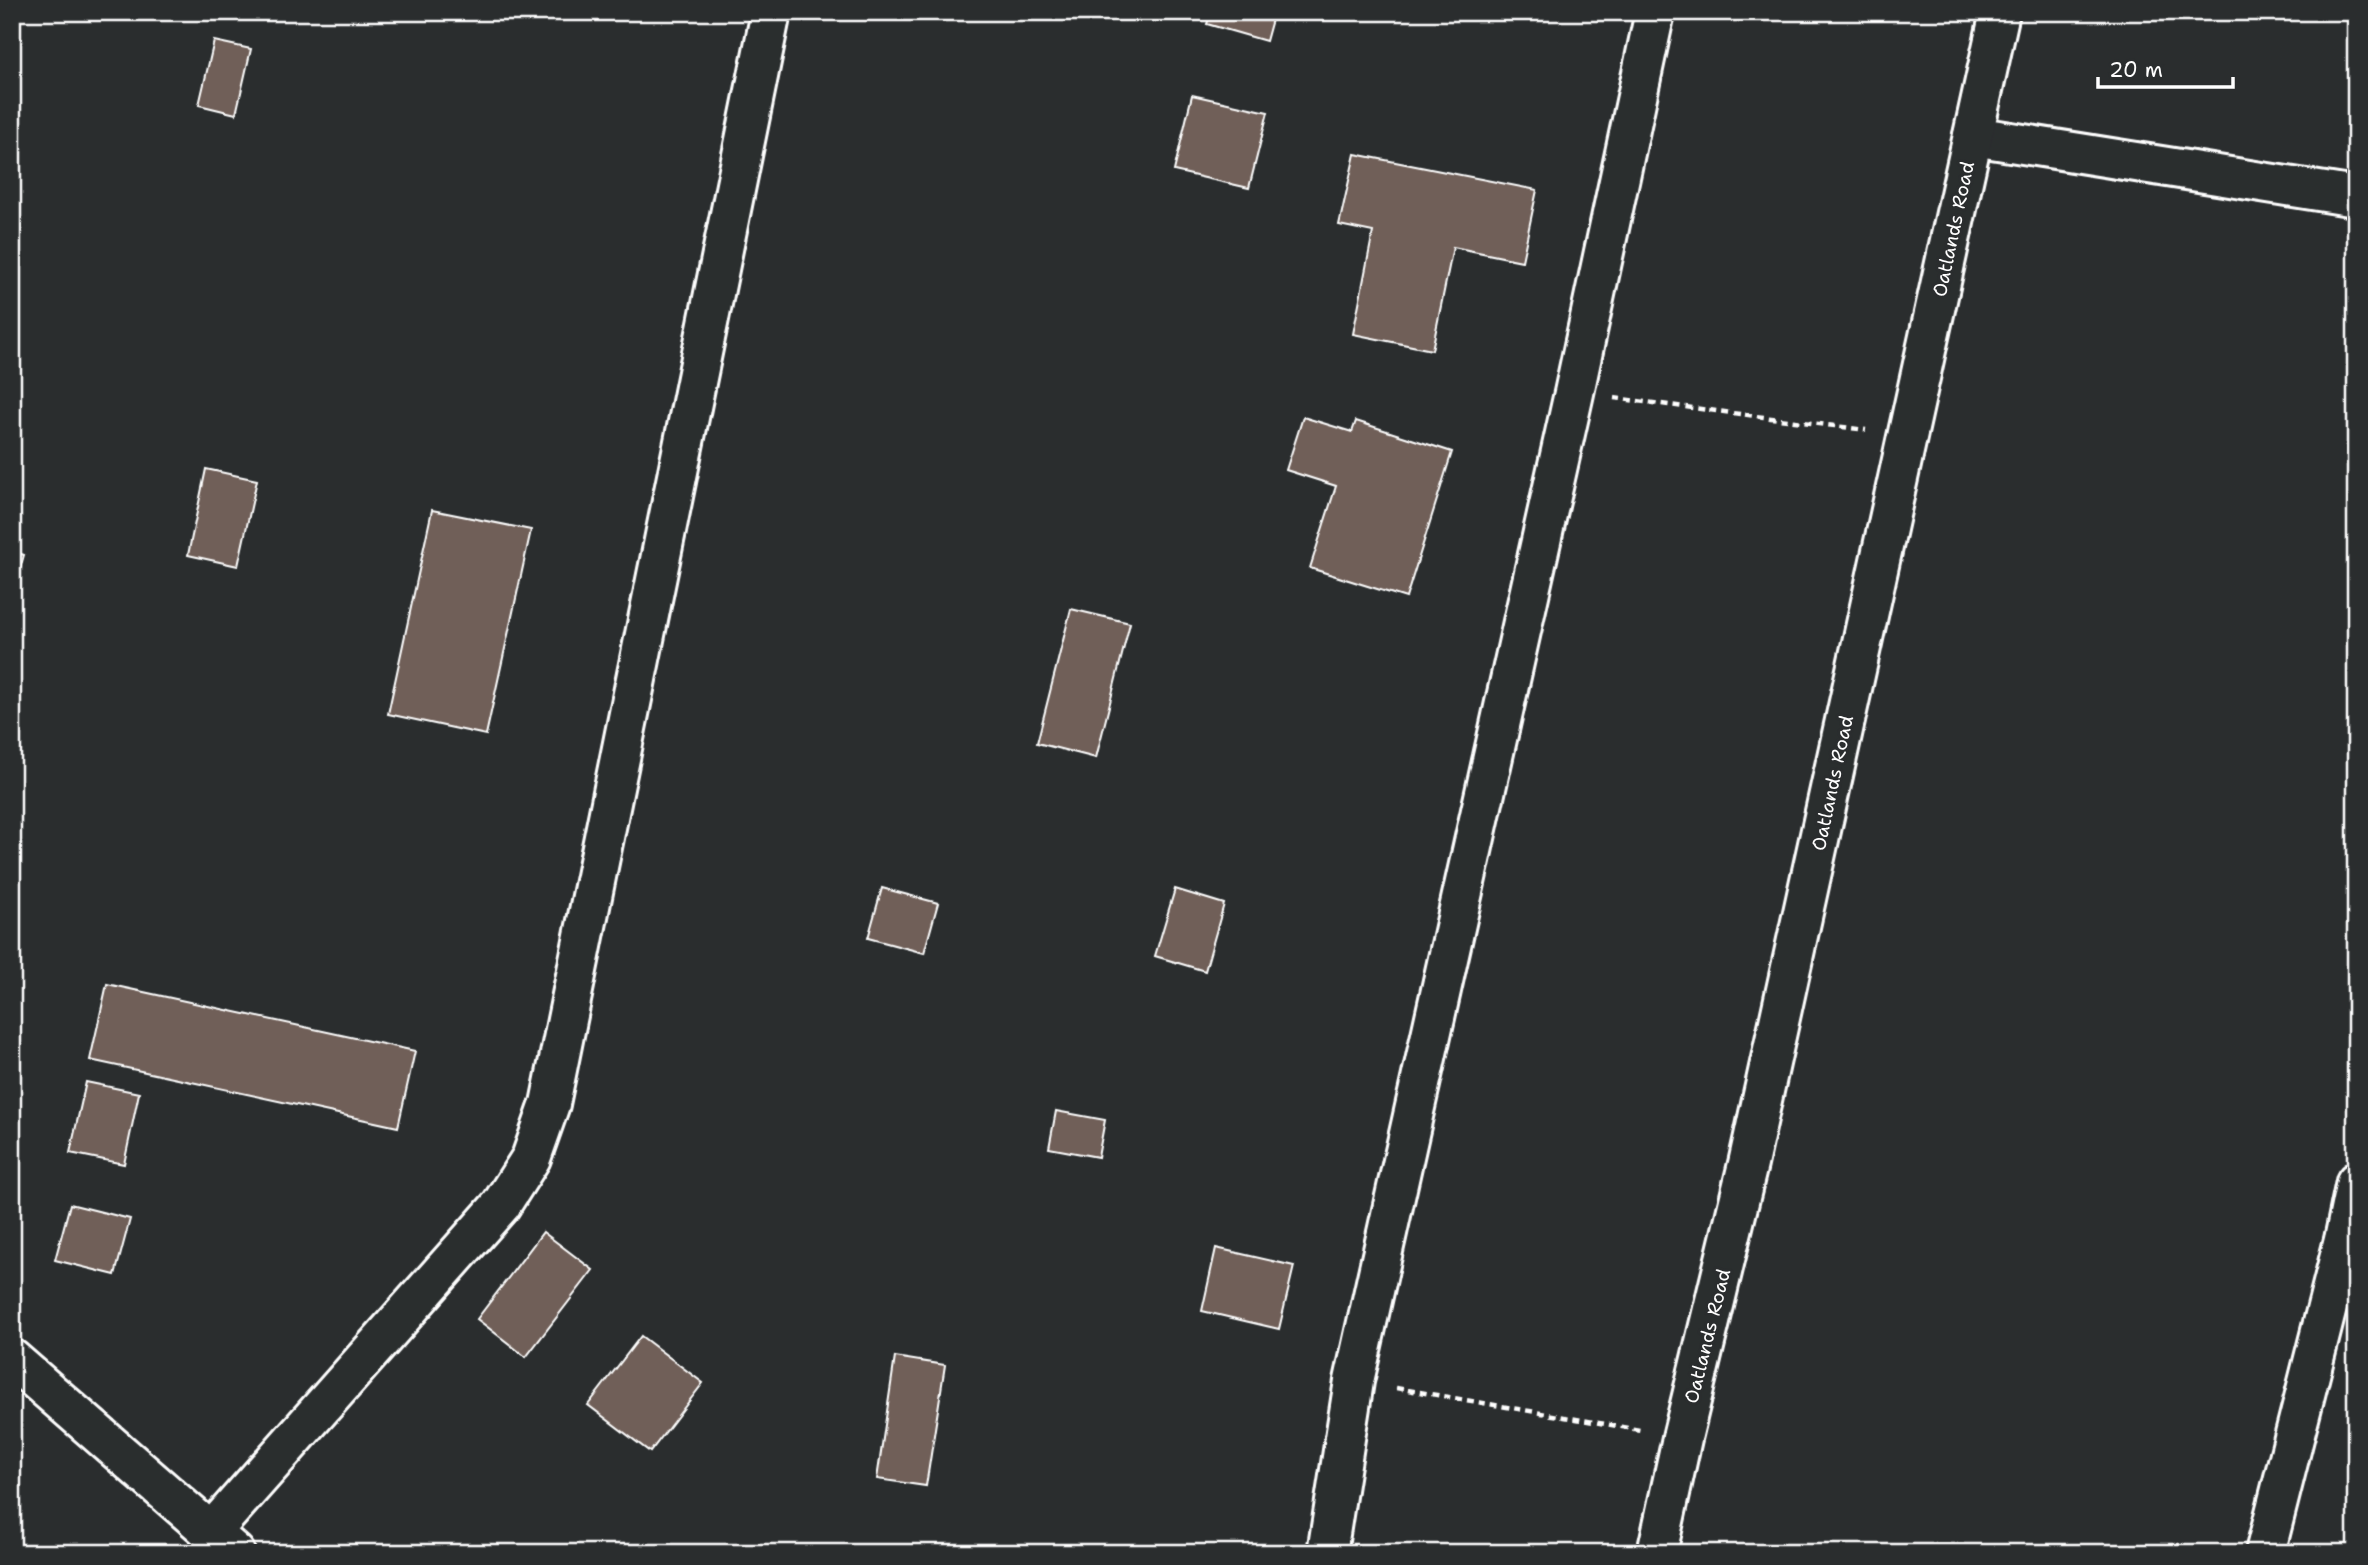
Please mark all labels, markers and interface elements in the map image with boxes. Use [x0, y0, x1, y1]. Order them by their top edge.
scale bar [2098, 46, 2233, 90]
text: 20 m [2109, 56, 2163, 84]
street label: Oatlands Road [1927, 159, 1980, 299]
street label: Oatlands Road [1806, 713, 1859, 853]
street label: Oatlands Road [1679, 1266, 1736, 1406]

